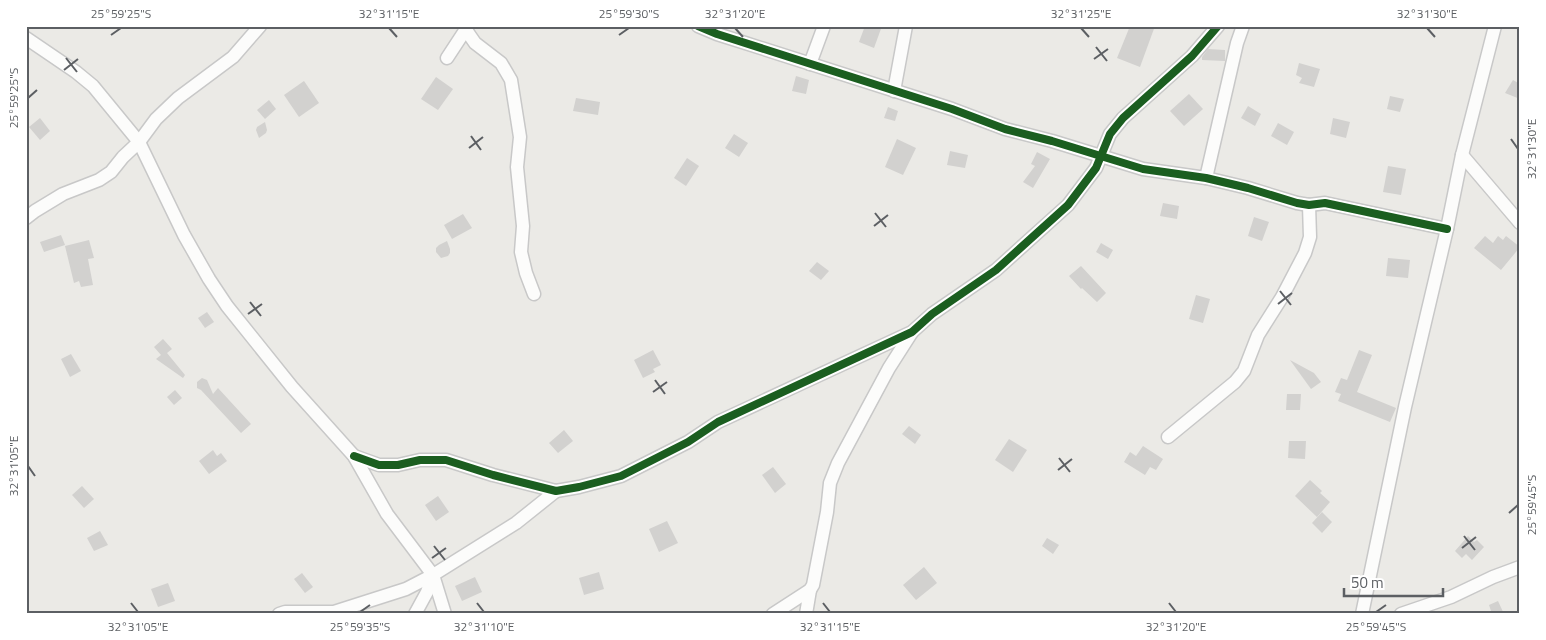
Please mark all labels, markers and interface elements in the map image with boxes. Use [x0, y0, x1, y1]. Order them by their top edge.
text: 25°59'25"S [91, 4, 151, 23]
text: 32°31'15"E [359, 4, 420, 23]
text: 25°59'30"S [599, 4, 659, 23]
text: 32°31'20"E [705, 4, 766, 23]
text: 32°31'25"E [1051, 4, 1112, 23]
text: 32°31'30"E [1397, 4, 1458, 23]
text: 25°59'25"S [4, 68, 23, 128]
text: 32°31'30"E [1522, 118, 1541, 179]
text: 32°31'05"E [4, 435, 23, 496]
text: 25°59'45"S [1522, 475, 1541, 535]
scale bar [1344, 565, 1442, 597]
text: 50 m [1351, 571, 1384, 594]
text: 32°31'05"E [108, 617, 169, 636]
text: 25°59'35"S [330, 617, 390, 636]
text: 32°31'10"E [454, 617, 515, 636]
text: 32°31'15"E [800, 617, 861, 636]
text: 32°31'20"E [1146, 617, 1207, 636]
text: 25°59'45"S [1346, 617, 1406, 636]

